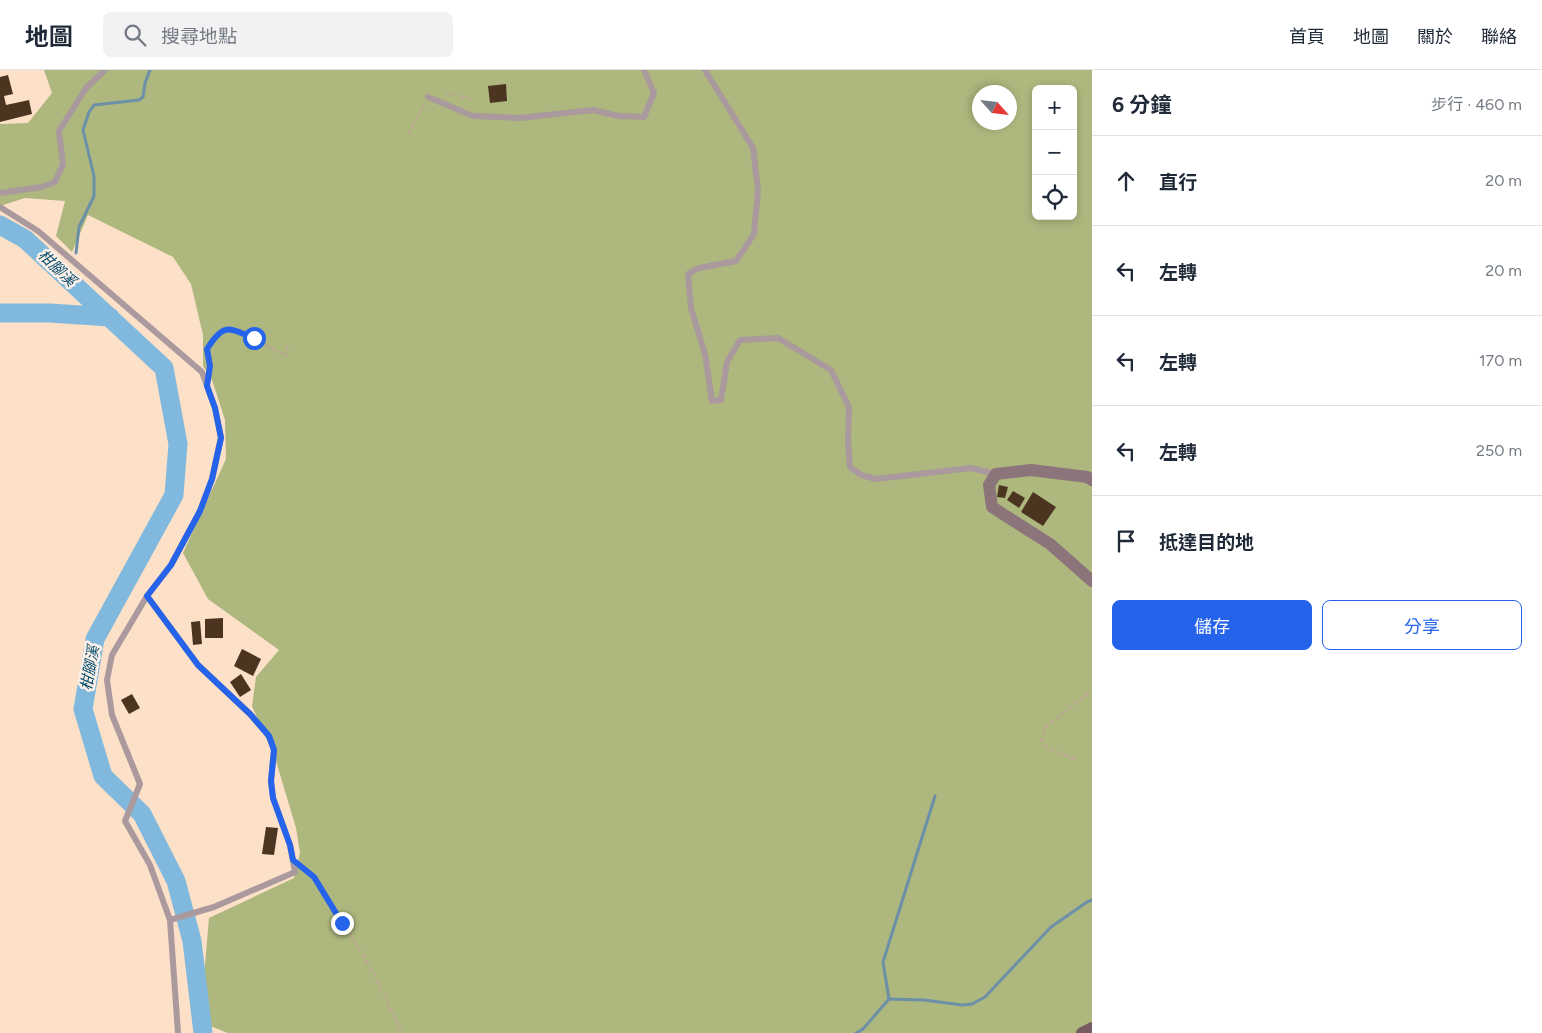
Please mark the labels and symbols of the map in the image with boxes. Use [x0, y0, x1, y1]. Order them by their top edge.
north arrow [972, 85, 1017, 130]
water label: 柑腳溪 [34, 246, 81, 291]
route start [243, 327, 266, 350]
water label: 柑腳溪 [77, 642, 103, 692]
route end [331, 912, 354, 935]

